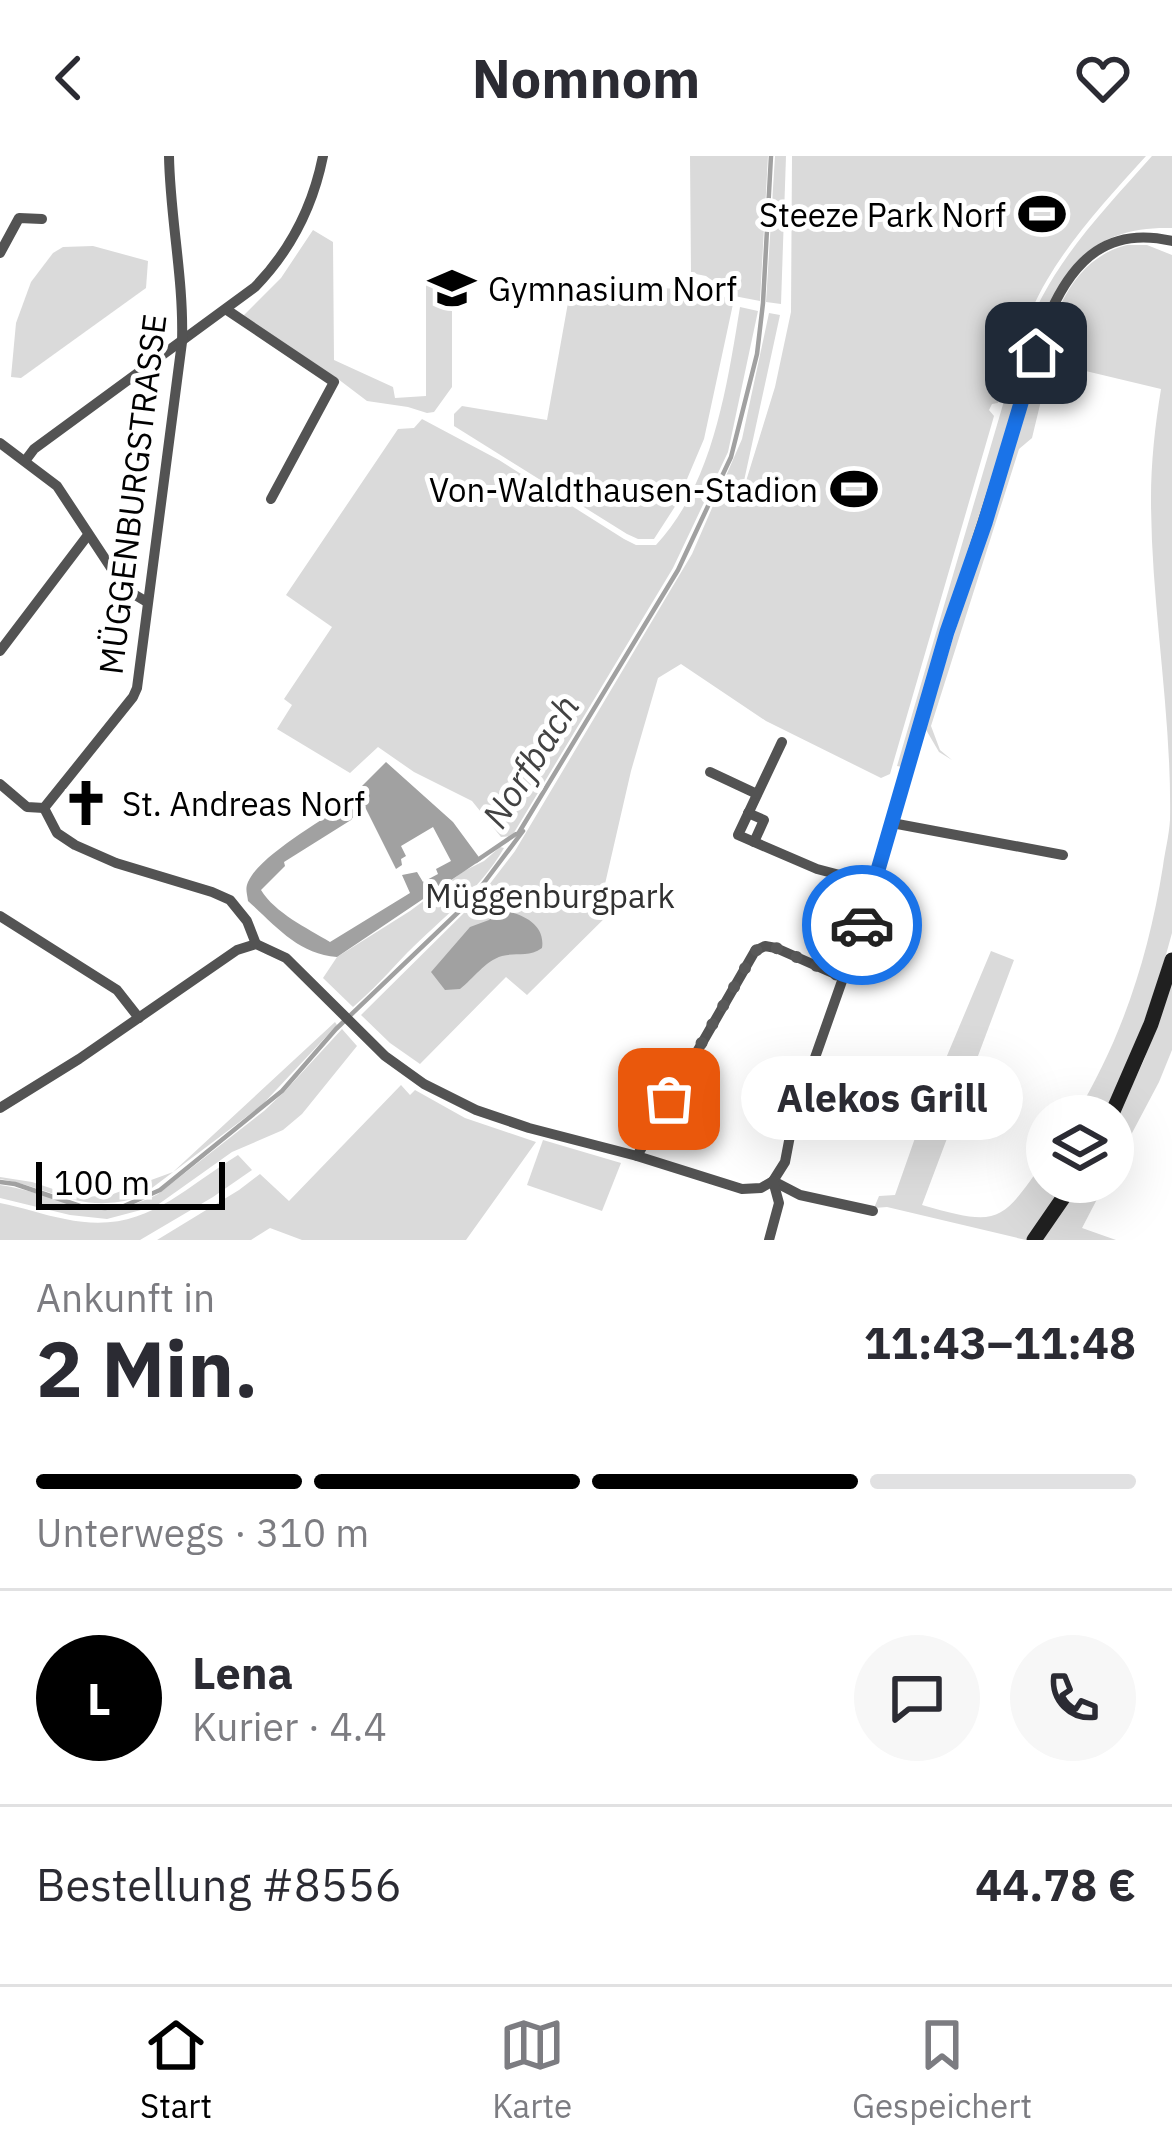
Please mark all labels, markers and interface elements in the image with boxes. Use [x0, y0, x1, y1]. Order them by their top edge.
text: Nomnom [472, 43, 700, 113]
icon: back [36, 45, 102, 111]
icon: heart [1070, 45, 1136, 111]
sports icon: Steeze Park Norf [1017, 189, 1067, 239]
place label: Steeze Park Norf [759, 193, 1006, 236]
school or university icon: Gymnasium Norf [427, 263, 477, 313]
place label: Gymnasium Norf [488, 267, 737, 310]
pin [985, 302, 1087, 404]
street label: MÜGGENBURGSTRASSE [89, 312, 175, 676]
icon: home [1003, 320, 1069, 386]
sports icon: Von-Waldthausen-Stadion [829, 464, 879, 514]
place label: Von-Waldthausen-Stadion [429, 468, 818, 511]
water label: Norfbach [471, 686, 589, 836]
church icon: St. Andreas Norf [61, 778, 111, 828]
place label: St. Andreas Norf [122, 782, 365, 825]
courier [802, 865, 922, 985]
park label: Müggenburgpark [425, 874, 675, 917]
icon: car [829, 892, 895, 958]
pin [618, 1048, 720, 1150]
callout: Alekos Grill [741, 1057, 1023, 1141]
icon: bag [636, 1066, 702, 1132]
text: Alekos Grill [776, 1072, 988, 1123]
map controls [1026, 1095, 1134, 1203]
button: layers [1026, 1095, 1134, 1203]
scale bar [36, 1156, 225, 1209]
text: 100 m [54, 1161, 150, 1204]
text: Ankunft in [36, 1272, 215, 1323]
text: 11:43–11:48 [864, 1313, 1136, 1371]
text: 2 Min. [36, 1317, 258, 1418]
text: Unterwegs · 310 m [36, 1507, 369, 1558]
button: chat [854, 1635, 980, 1761]
button: phone [1010, 1635, 1136, 1761]
text: Lena [192, 1643, 293, 1701]
text: L [87, 1669, 111, 1727]
text: Kurier · 4.4 [192, 1701, 387, 1752]
text: Bestellung #8556 [36, 1855, 402, 1913]
text: 44.78 € [975, 1855, 1136, 1913]
tab: Start [140, 2012, 212, 2127]
tab: Karte [492, 2012, 572, 2127]
tab: Gespeichert [852, 2012, 1032, 2127]

